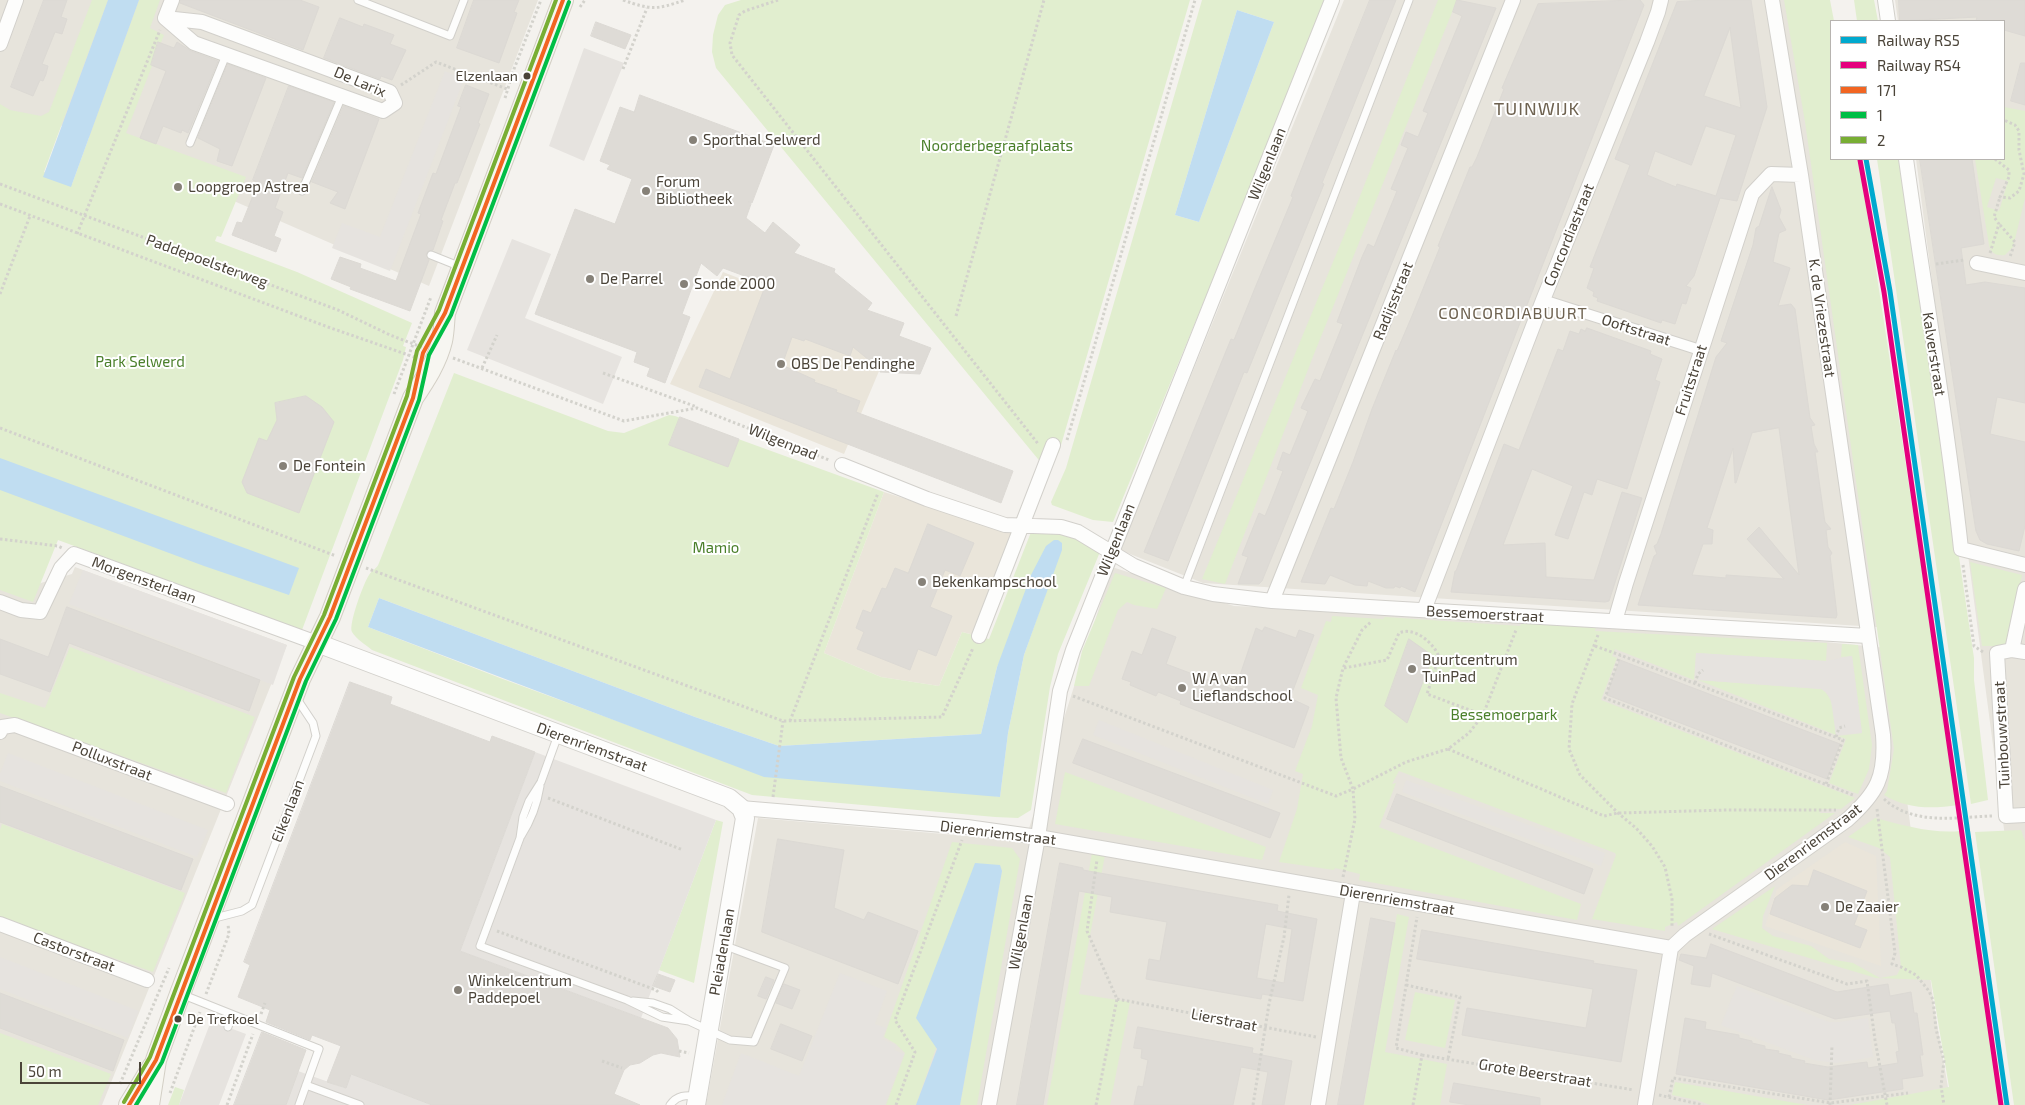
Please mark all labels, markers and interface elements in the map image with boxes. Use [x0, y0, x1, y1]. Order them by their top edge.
legend [1830, 20, 2005, 160]
text: Railway RS5 [1877, 31, 1960, 49]
text: Railway RS4 [1877, 56, 1961, 74]
street label: De Larix [331, 63, 389, 101]
place label: Elzenlaan [456, 68, 518, 84]
marker: Elzenlaan [522, 71, 532, 81]
text: 171 [1877, 81, 1897, 99]
district label: TUINWIJK [1493, 98, 1581, 120]
text: 1 [1877, 106, 1883, 124]
street label: Wilgenlaan [1244, 125, 1290, 203]
place label: Sporthal Selwerd [703, 131, 821, 149]
text: 2 [1877, 131, 1885, 149]
marker: Sporthal Selwerd [687, 134, 699, 146]
park label: Noorderbegraafplaats [921, 137, 1073, 155]
place label: Forum Bibliotheek [656, 173, 732, 208]
place label: Loopgroep Astrea [188, 178, 309, 196]
marker: Loopgroep Astrea [172, 181, 184, 193]
street label: Concordiastraat [1540, 181, 1598, 289]
marker: Forum Bibliotheek [640, 185, 652, 197]
street label: Paddepoelsterweg [144, 231, 270, 291]
street label: K. de Vriezestraat [1805, 258, 1839, 378]
street label: Radijsstraat [1369, 259, 1417, 343]
place label: De Parrel [600, 270, 663, 288]
marker: De Parrel [584, 273, 596, 285]
place label: Sonde 2000 [694, 275, 775, 293]
marker: Sonde 2000 [678, 278, 690, 290]
district label: CONCORDIABUURT [1437, 304, 1589, 324]
street label: Ooftstraat [1599, 310, 1673, 350]
street label: Kalverstraat [1918, 311, 1950, 397]
street label: Fruitstraat [1671, 342, 1711, 418]
park label: Park Selwerd [95, 353, 185, 371]
place label: OBS De Pendinghe [791, 355, 915, 373]
marker: OBS De Pendinghe [775, 358, 787, 370]
street label: Wilgenpad [746, 420, 820, 464]
place label: De Fontein [293, 457, 366, 475]
marker: De Fontein [277, 460, 289, 472]
street label: Wilgenlaan [1093, 501, 1139, 579]
park label: Mamio [693, 539, 739, 557]
street label: Morgensterlaan [89, 553, 199, 607]
place label: Bekenkampschool [932, 573, 1056, 591]
marker: Bekenkampschool [916, 576, 928, 588]
street label: Bessemoerstraat [1426, 602, 1544, 626]
place label: Buurtcentrum TuinPad [1422, 651, 1518, 686]
marker: Buurtcentrum TuinPad [1406, 663, 1418, 675]
place label: W A van Lieflandschool [1192, 670, 1292, 705]
street label: Tuinbouwstraat [1990, 681, 2014, 789]
marker: W A van Lieflandschool [1176, 682, 1188, 694]
park label: Bessemoerpark [1451, 706, 1557, 724]
street label: Dierenriemstraat [534, 719, 650, 775]
street label: Polluxstraat [69, 738, 155, 784]
street label: Eikenlaan [268, 777, 308, 845]
street label: Dierenriemstraat [1761, 800, 1865, 884]
street label: Dierenriemstraat [939, 817, 1057, 849]
street label: Dierenriemstraat [1338, 881, 1456, 919]
street label: Wilgenlaan [1005, 892, 1037, 972]
place label: De Zaaier [1835, 898, 1899, 916]
marker: De Zaaier [1819, 901, 1831, 913]
street label: Pleiadenlaan [705, 907, 739, 997]
street label: Castorstraat [31, 928, 117, 976]
place label: Winkelcentrum Paddepoel [468, 972, 572, 1007]
marker: Winkelcentrum Paddepoel [452, 984, 464, 996]
street label: Lierstraat [1189, 1005, 1259, 1035]
place label: De Trefkoel [187, 1011, 259, 1027]
marker: De Trefkoel [173, 1014, 183, 1024]
scale bar [22, 1052, 144, 1084]
street label: Grote Beerstraat [1477, 1055, 1593, 1091]
text: 50 m [28, 1062, 62, 1080]

